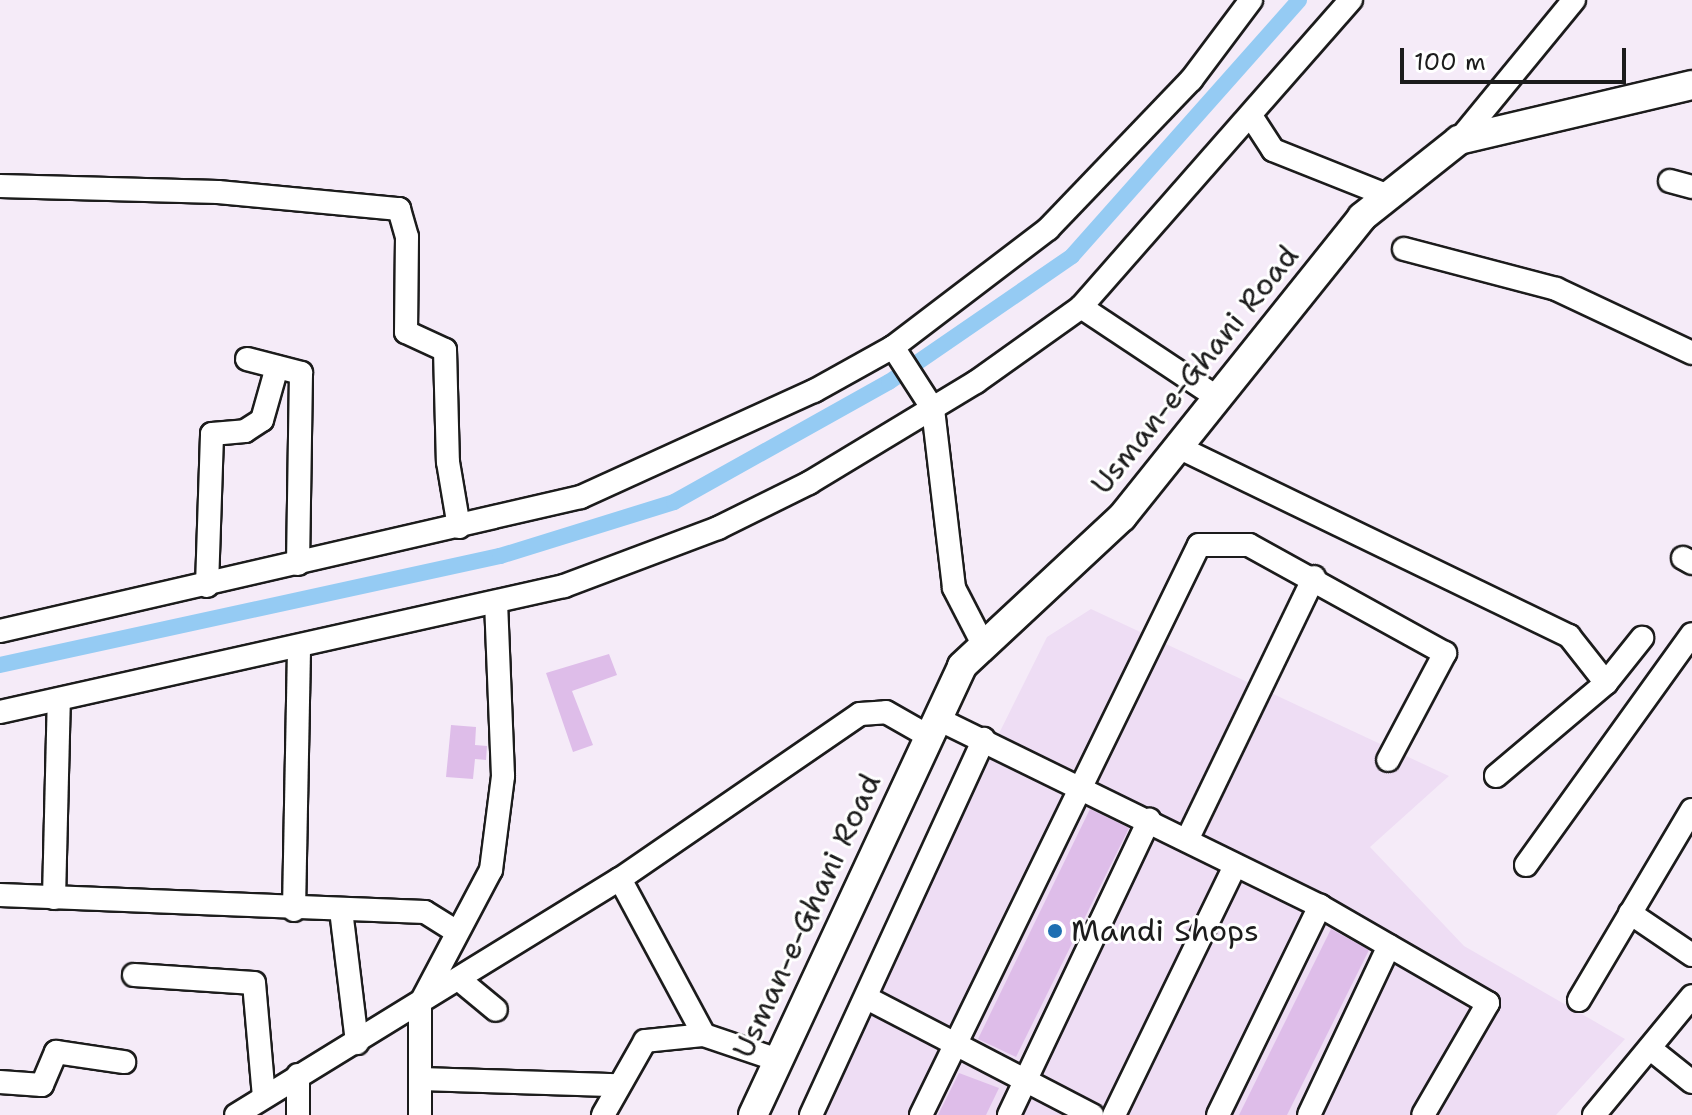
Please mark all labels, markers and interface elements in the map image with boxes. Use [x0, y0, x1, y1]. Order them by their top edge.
scale bar [1404, 32, 1630, 82]
text: 100 m [1414, 46, 1486, 78]
street label: Usman-e-Ghani Road [1084, 238, 1306, 502]
street label: Usman-e-Ghani Road [725, 768, 889, 1064]
place label: Mandi Shops [1071, 913, 1259, 949]
marker: Mandi Shops [1046, 922, 1064, 940]

